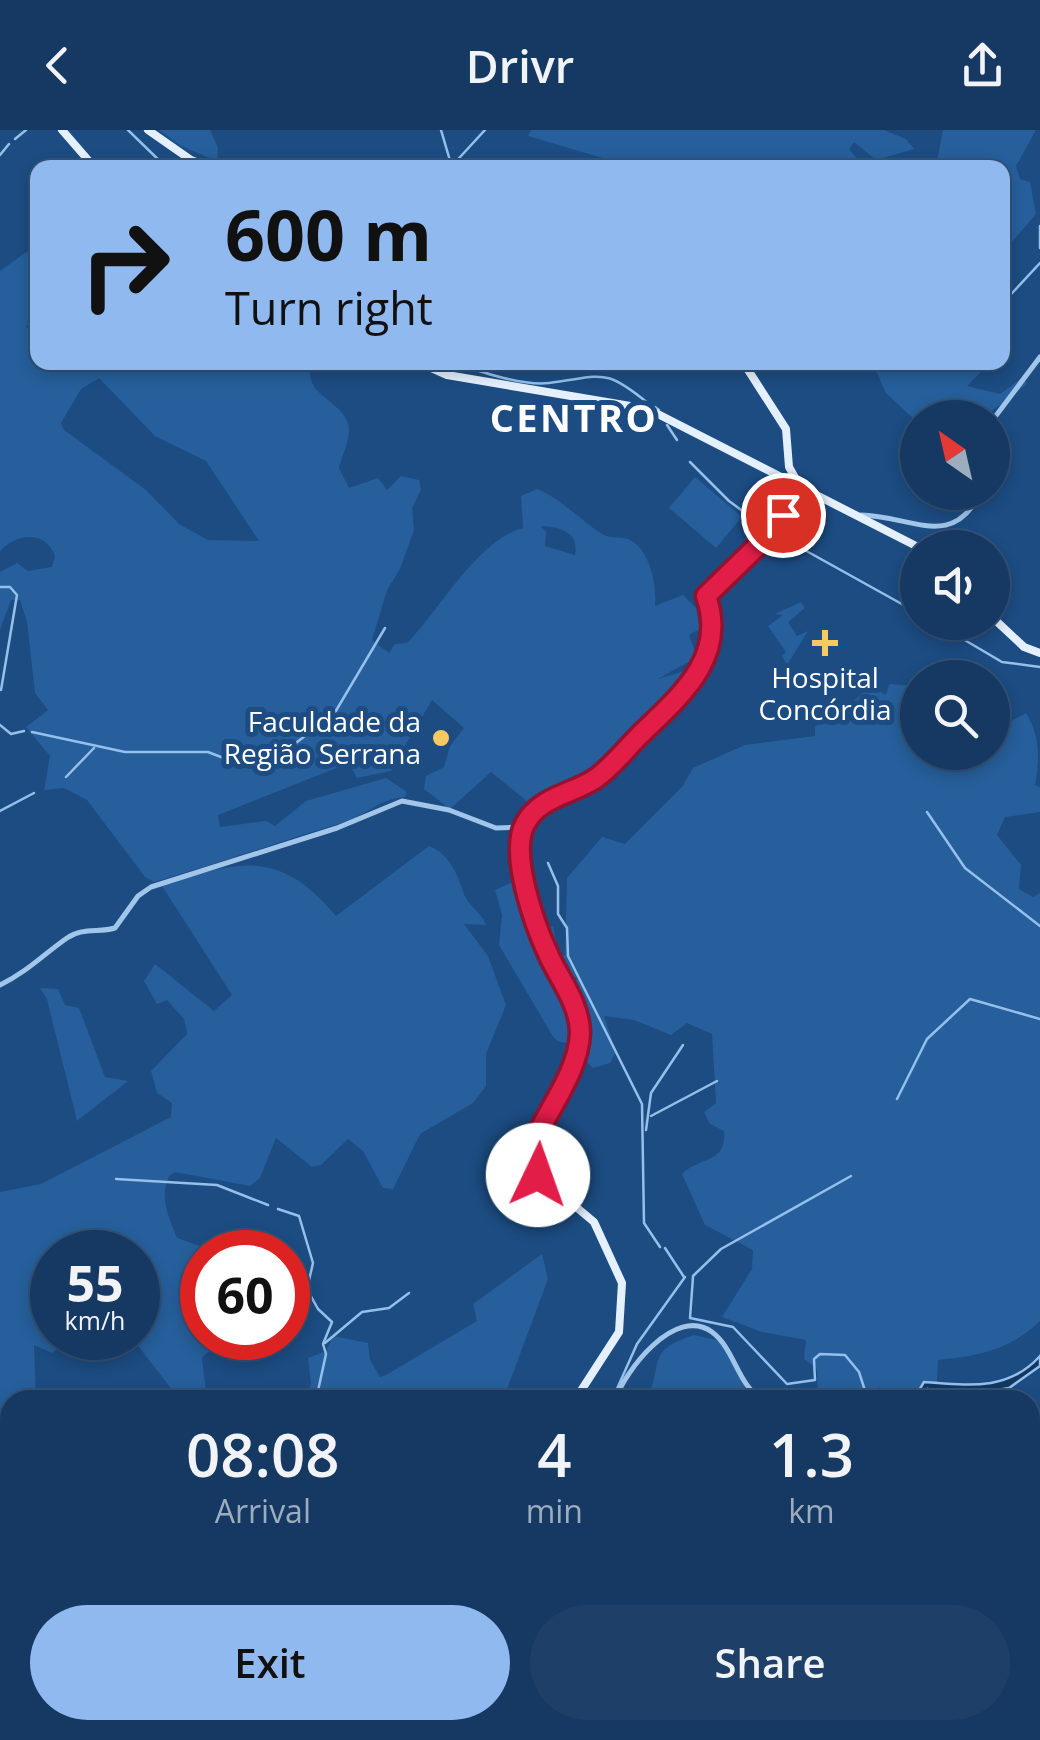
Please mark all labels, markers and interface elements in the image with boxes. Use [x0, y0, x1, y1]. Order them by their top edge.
text: Drivr [466, 35, 574, 96]
icon: back [30, 38, 85, 93]
icon: share [955, 38, 1010, 93]
text: 600 m [225, 186, 432, 282]
icon: right [60, 200, 190, 330]
text: Turn right [225, 277, 433, 338]
district label: CENTRO [490, 391, 658, 443]
north arrow [900, 400, 1010, 510]
map controls [900, 400, 1010, 770]
pin [741, 473, 826, 558]
icon: arrive [756, 488, 811, 543]
button: sound [900, 530, 1010, 640]
marker: Hospital Concórdia [812, 630, 838, 656]
place label: Hospital Concórdia [758, 658, 892, 728]
button: search [900, 660, 1010, 770]
place label: Faculdade da Região Serrana [224, 702, 421, 772]
marker: Faculdade da Região Serrana [430, 727, 452, 749]
position arrow [486, 1123, 590, 1227]
speed limit sign: 60 [180, 1230, 310, 1360]
text: 55 [66, 1249, 124, 1317]
text: km/h [65, 1303, 125, 1337]
text: 08:08 [186, 1413, 340, 1495]
text: 4 [537, 1413, 571, 1495]
text: 1.3 [769, 1413, 854, 1495]
text: Arrival [215, 1489, 311, 1532]
text: min [526, 1489, 583, 1532]
text: km [788, 1489, 835, 1532]
button: Exit [30, 1605, 510, 1720]
button: Share [530, 1605, 1010, 1720]

